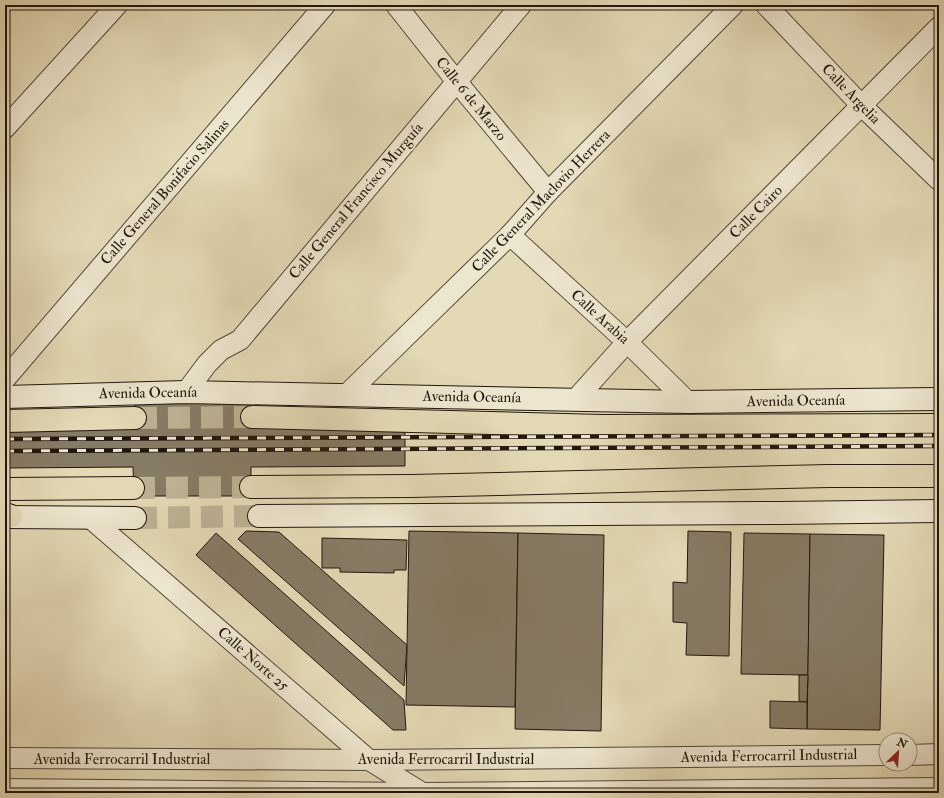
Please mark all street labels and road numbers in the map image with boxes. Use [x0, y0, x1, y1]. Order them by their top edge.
street label: Calle 6 de Marzo [431, 53, 511, 145]
street label: Calle Argelia [817, 60, 885, 129]
street label: Calle General Bonifacio Salinas [96, 115, 234, 269]
street label: Calle General Francisco Murguía [285, 118, 428, 283]
street label: Calle General Maclovio Herrera [468, 125, 615, 277]
street label: Calle Cairo [725, 181, 787, 243]
street label: Calle Arabia [567, 286, 634, 349]
street label: Avenida Oceanía [97, 383, 198, 403]
street label: Avenida Oceanía [421, 387, 522, 407]
street label: Avenida Oceanía [745, 391, 846, 411]
street label: Calle Norte 25 [213, 623, 293, 695]
street label: Avenida Ferrocarril Industrial [680, 745, 858, 767]
street label: Avenida Ferrocarril Industrial [33, 750, 210, 769]
street label: Avenida Ferrocarril Industrial [357, 750, 534, 769]

